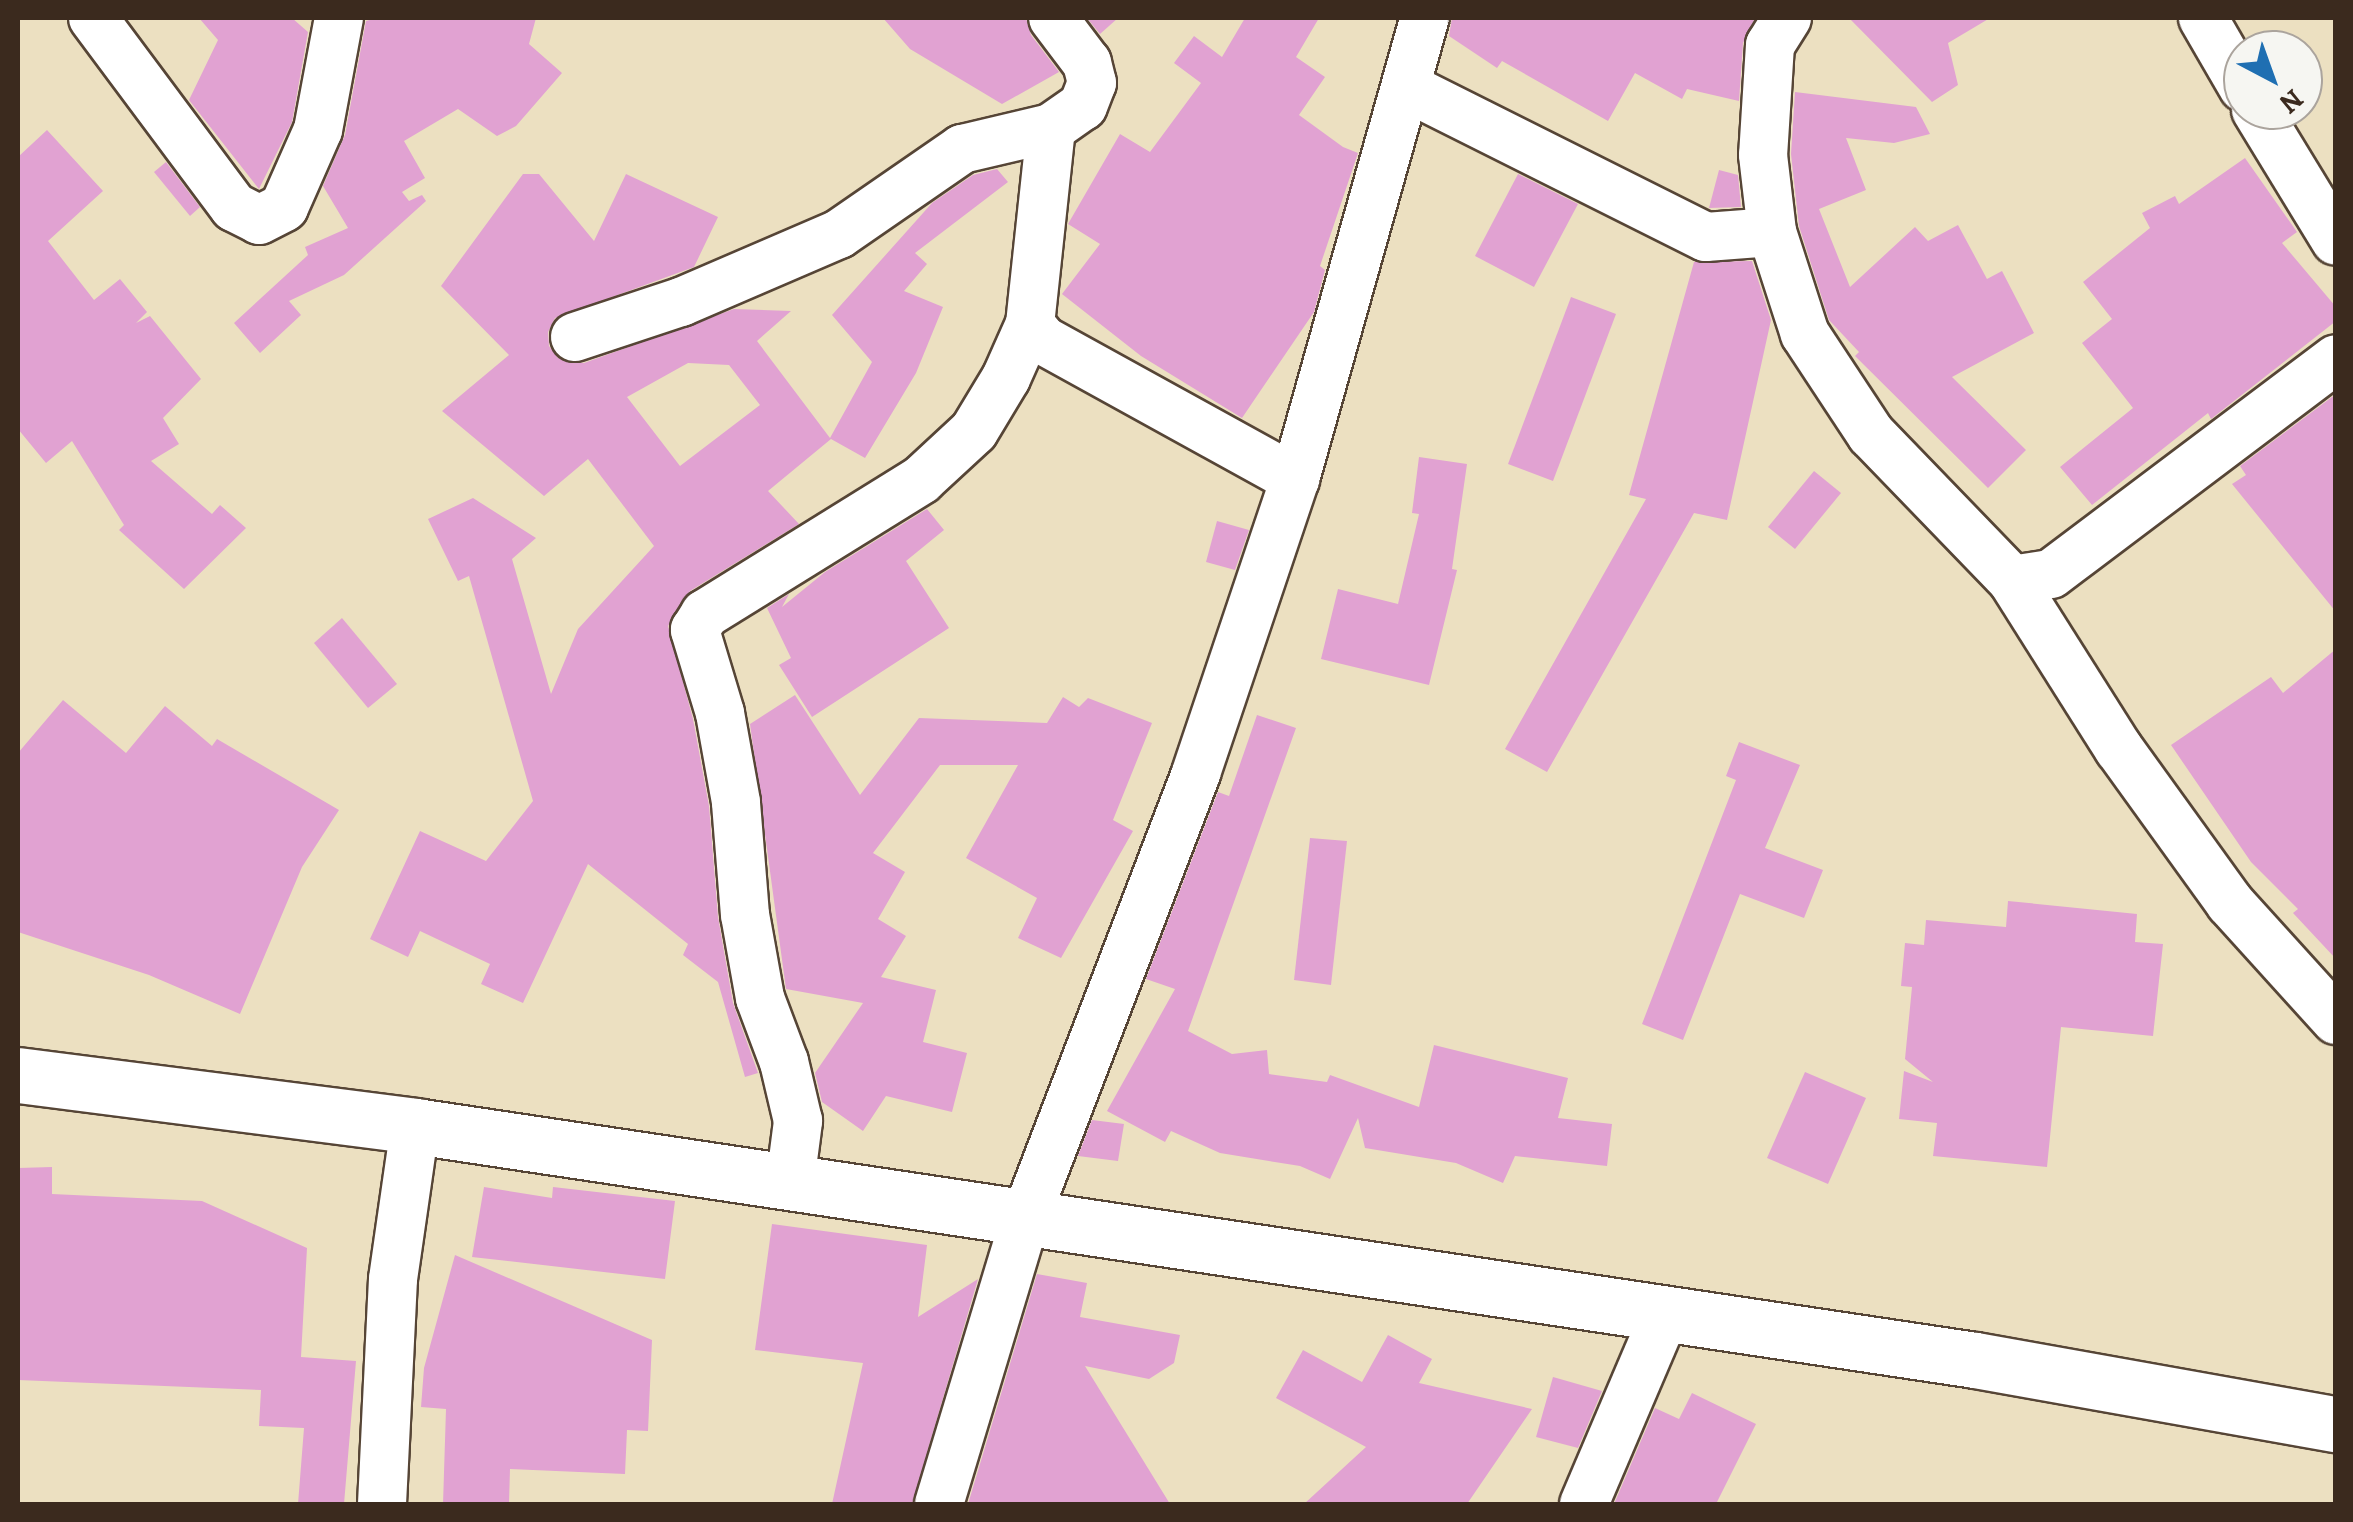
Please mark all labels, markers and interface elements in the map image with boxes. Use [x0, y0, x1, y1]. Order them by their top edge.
north arrow [2223, 30, 2323, 130]
text: N [2271, 80, 2312, 122]

